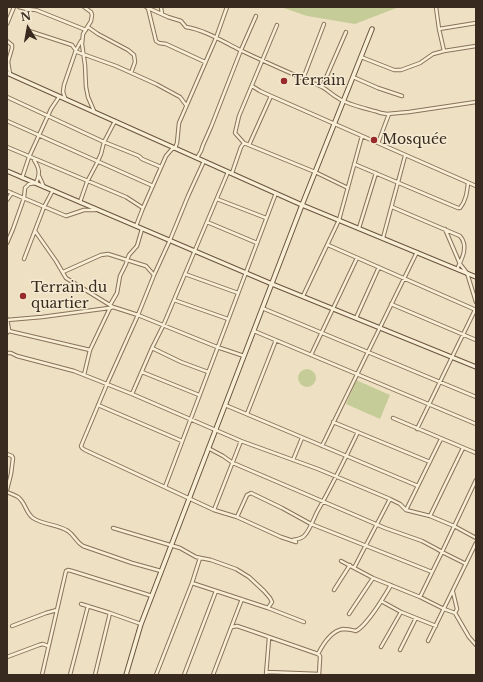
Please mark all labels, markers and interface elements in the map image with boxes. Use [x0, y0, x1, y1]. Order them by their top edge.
north arrow [8, 8, 48, 48]
text: N [19, 8, 32, 24]
place label: Terrain [292, 73, 345, 89]
marker: Terrain [279, 76, 289, 86]
place label: Mosquée [382, 132, 447, 148]
marker: Mosquée [369, 135, 379, 145]
place label: Terrain du quartier [31, 280, 107, 312]
marker: Terrain du quartier [18, 291, 28, 301]

